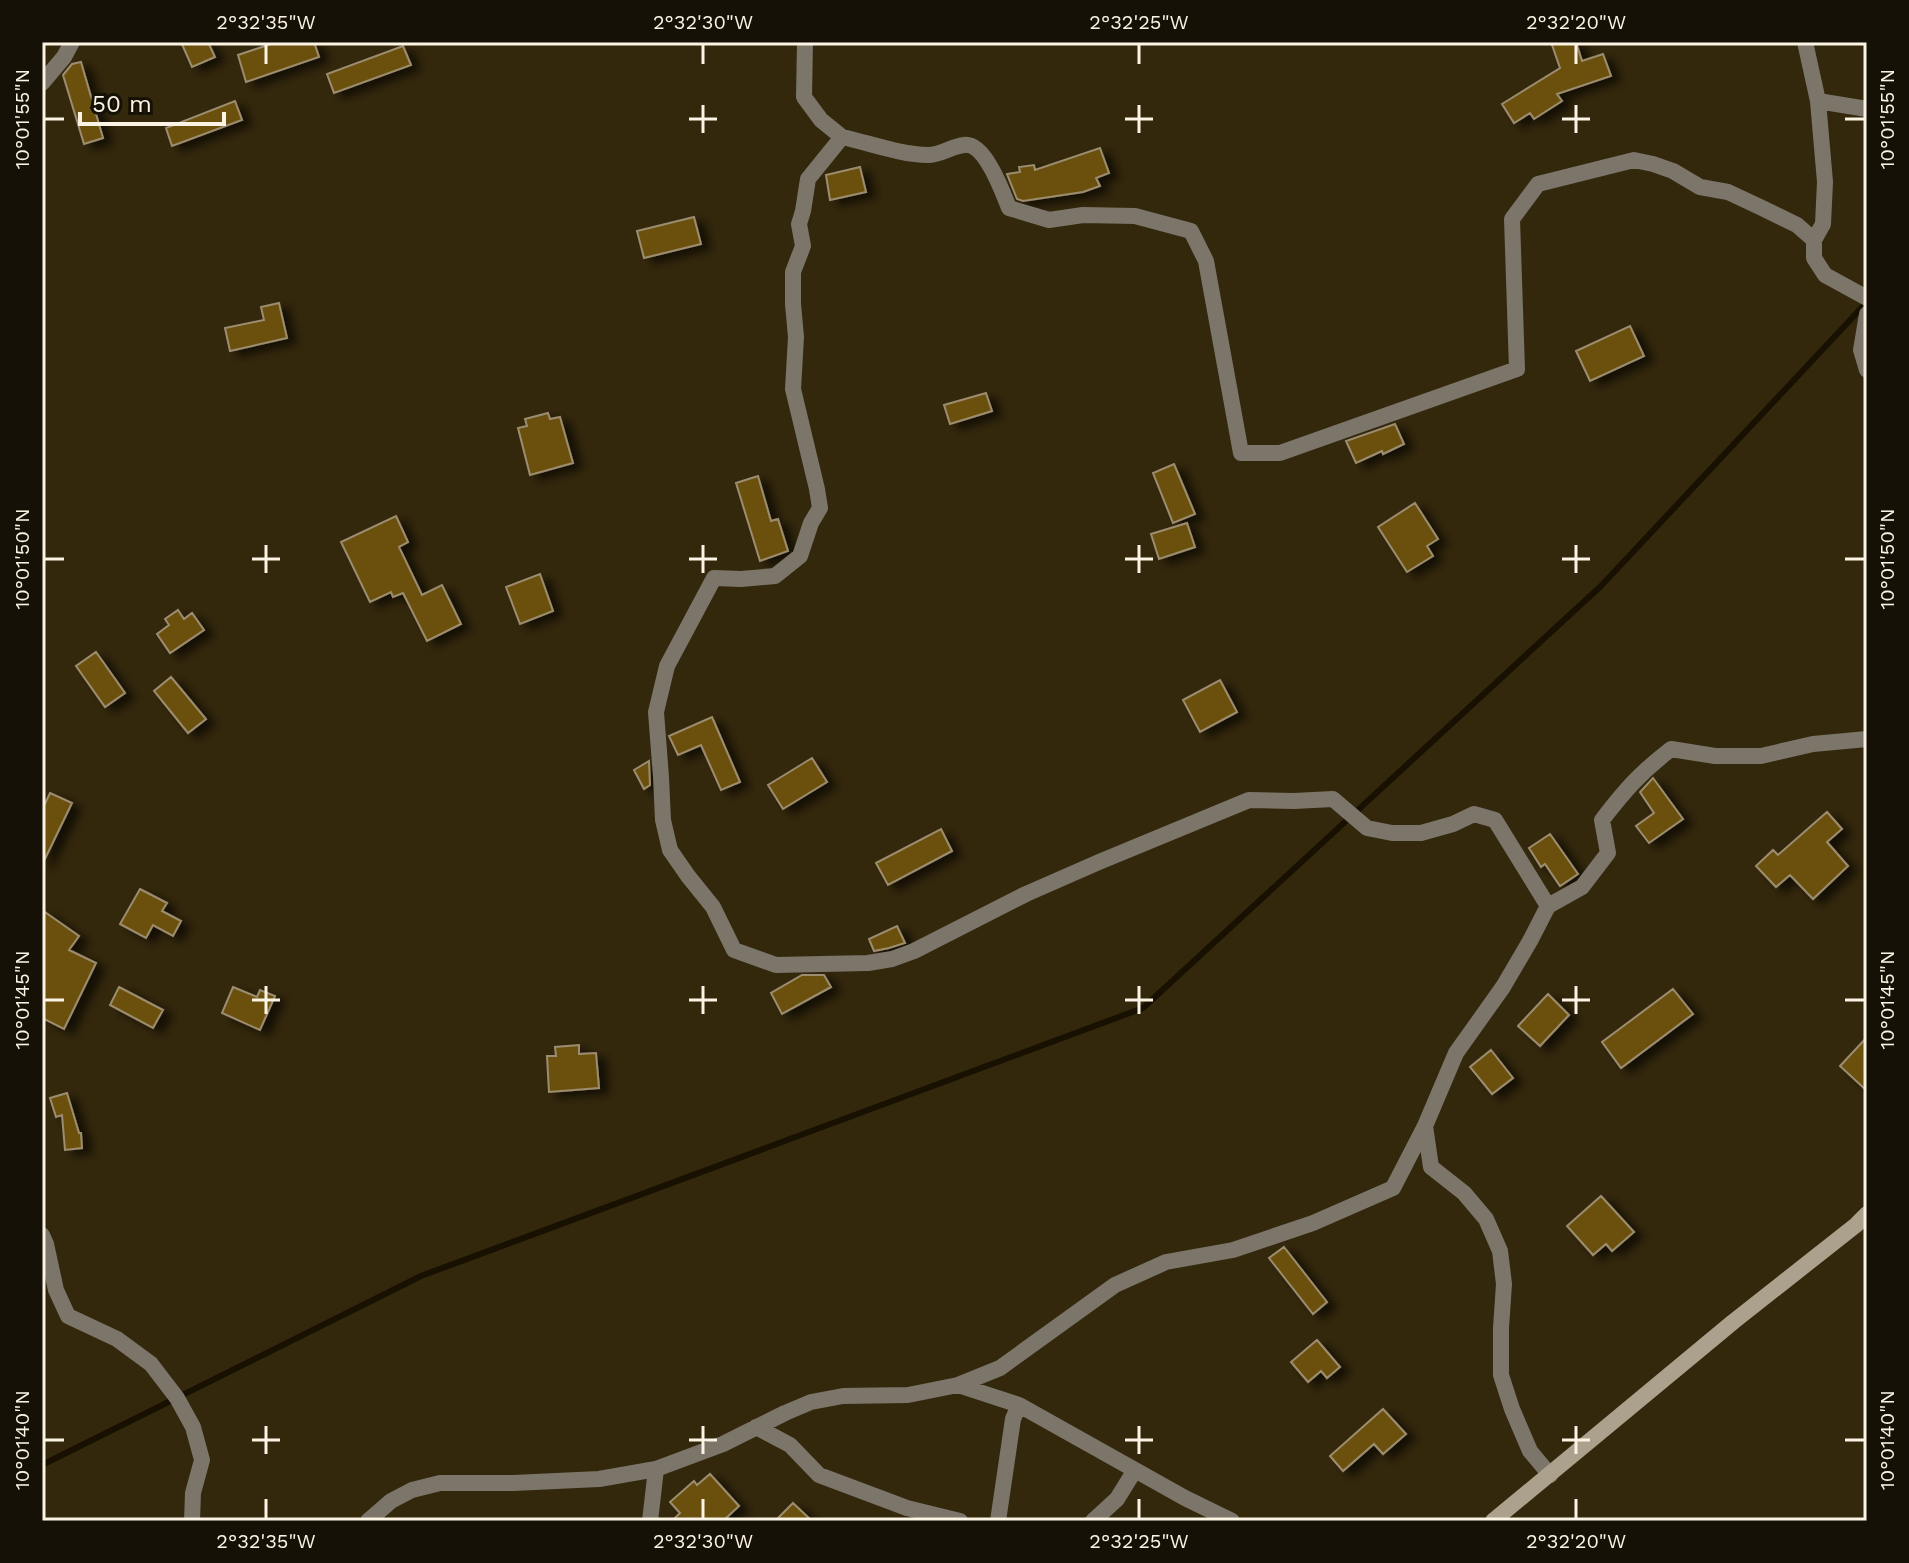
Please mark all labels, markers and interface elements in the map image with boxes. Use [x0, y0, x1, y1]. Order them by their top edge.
text: 2°32'35"W [216, 10, 316, 34]
text: 2°32'30"W [653, 10, 753, 34]
text: 2°32'25"W [1089, 10, 1189, 34]
text: 2°32'20"W [1526, 10, 1626, 34]
text: 10°01'55"N [10, 69, 34, 169]
text: 10°01'55"N [1875, 69, 1899, 169]
scale bar [80, 76, 224, 126]
text: 50 m [92, 90, 152, 118]
text: 10°01'50"N [10, 508, 34, 610]
text: 10°01'50"N [1875, 508, 1899, 610]
text: 10°01'45"N [10, 950, 34, 1050]
text: 10°01'45"N [1875, 950, 1899, 1050]
text: 10°01'40"N [10, 1390, 34, 1490]
text: 10°01'40"N [1875, 1390, 1899, 1490]
text: 2°32'35"W [216, 1529, 316, 1553]
text: 2°32'30"W [653, 1529, 753, 1553]
text: 2°32'25"W [1089, 1529, 1189, 1553]
text: 2°32'20"W [1526, 1529, 1626, 1553]

